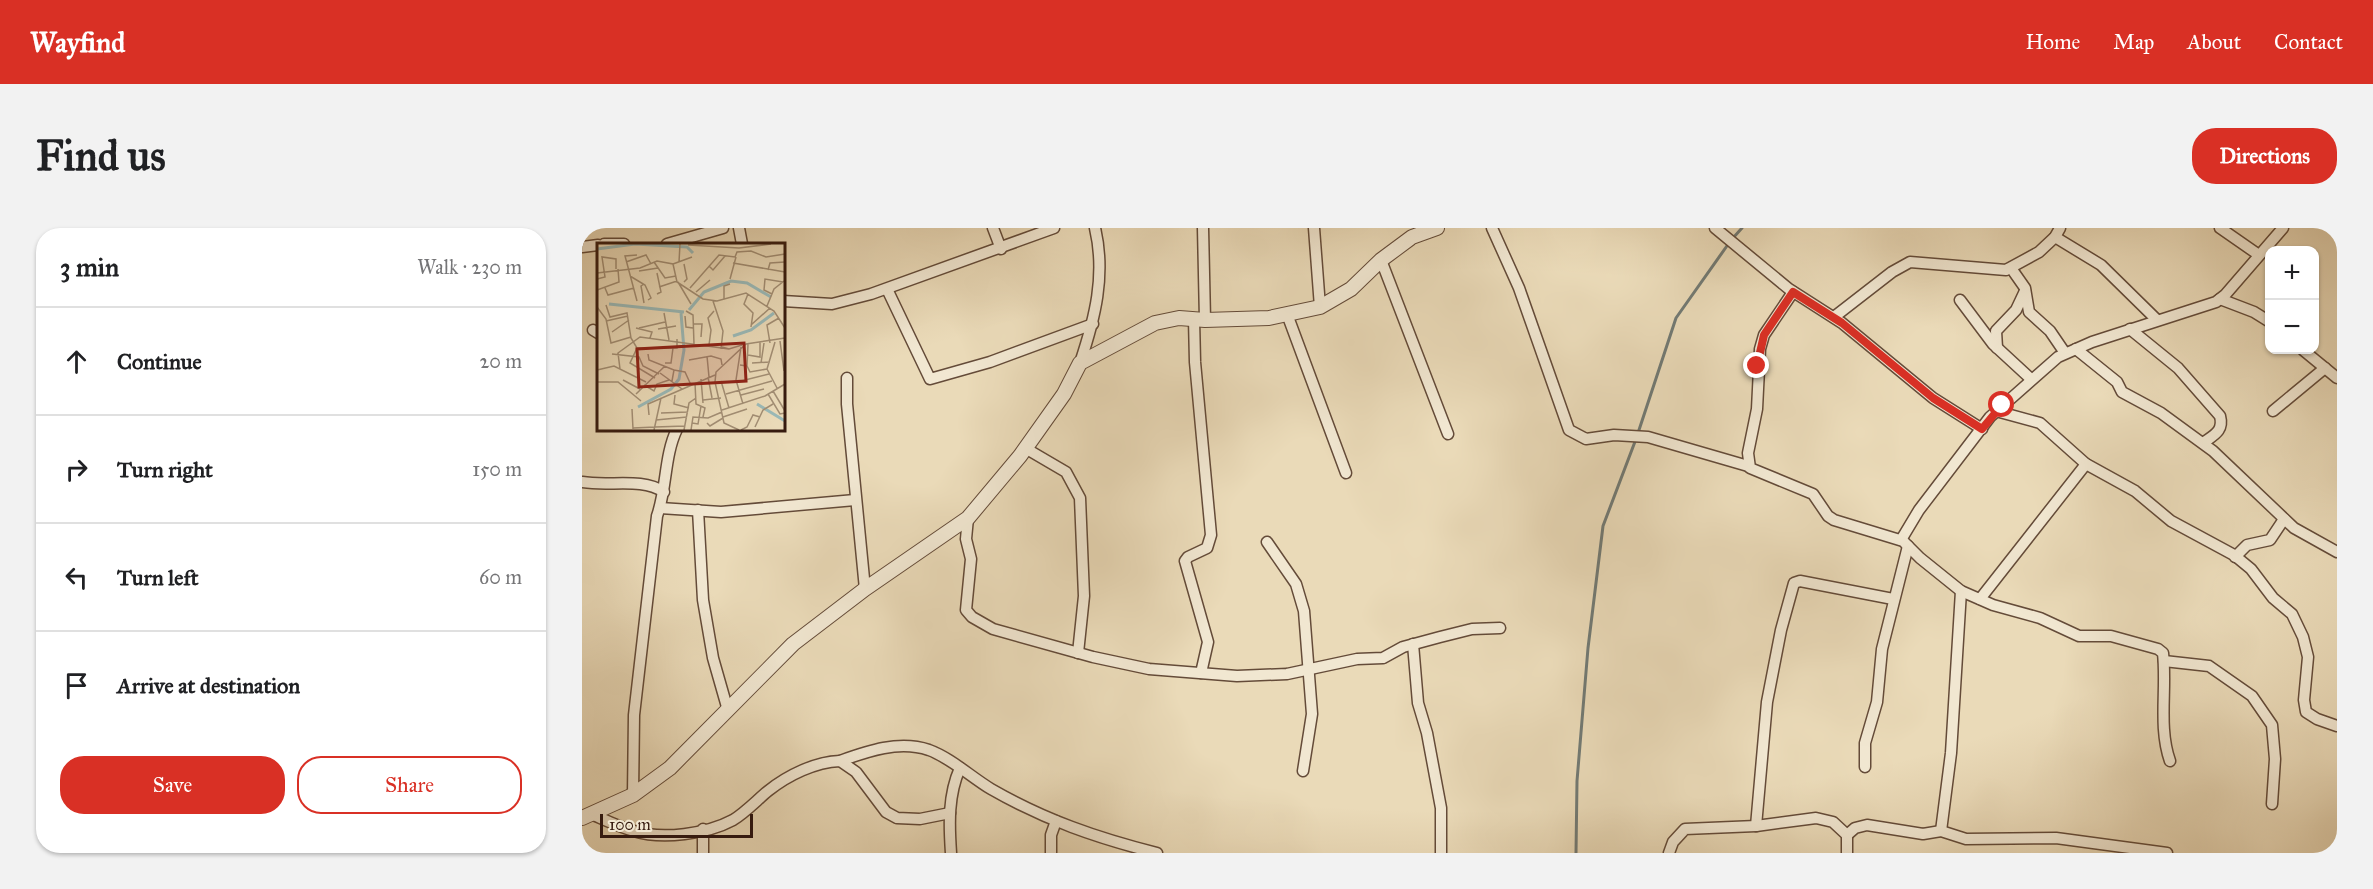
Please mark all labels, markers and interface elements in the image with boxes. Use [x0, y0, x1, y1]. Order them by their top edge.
text: Wayfind [30, 25, 125, 60]
text: Home [2025, 29, 2080, 55]
text: Map [2113, 29, 2154, 55]
text: About [2187, 29, 2241, 55]
text: Contact [2274, 29, 2343, 55]
button: Directions [2192, 128, 2337, 184]
text: Find us [36, 130, 166, 182]
inset map [597, 243, 784, 430]
map controls [2265, 246, 2319, 354]
button: + [2265, 246, 2319, 300]
text: 3 min [60, 251, 119, 283]
text: Walk · 230 m [417, 255, 522, 279]
button: − [2265, 300, 2319, 354]
icon: ahead [60, 345, 93, 378]
text: Continue [117, 348, 202, 375]
text: 20 m [479, 349, 522, 373]
route end [1743, 352, 1769, 378]
route start [1988, 391, 2014, 417]
icon: right [60, 453, 93, 486]
text: Turn right [117, 456, 213, 483]
text: 150 m [472, 457, 522, 481]
icon: left [60, 561, 93, 594]
text: Turn left [117, 564, 199, 591]
text: 60 m [479, 565, 522, 589]
icon: arrive [60, 669, 93, 702]
text: Arrive at destination [117, 672, 300, 699]
button: Save [60, 756, 285, 814]
button: Share [297, 756, 522, 814]
scale bar [600, 811, 753, 838]
text: 100 m [609, 815, 651, 834]

